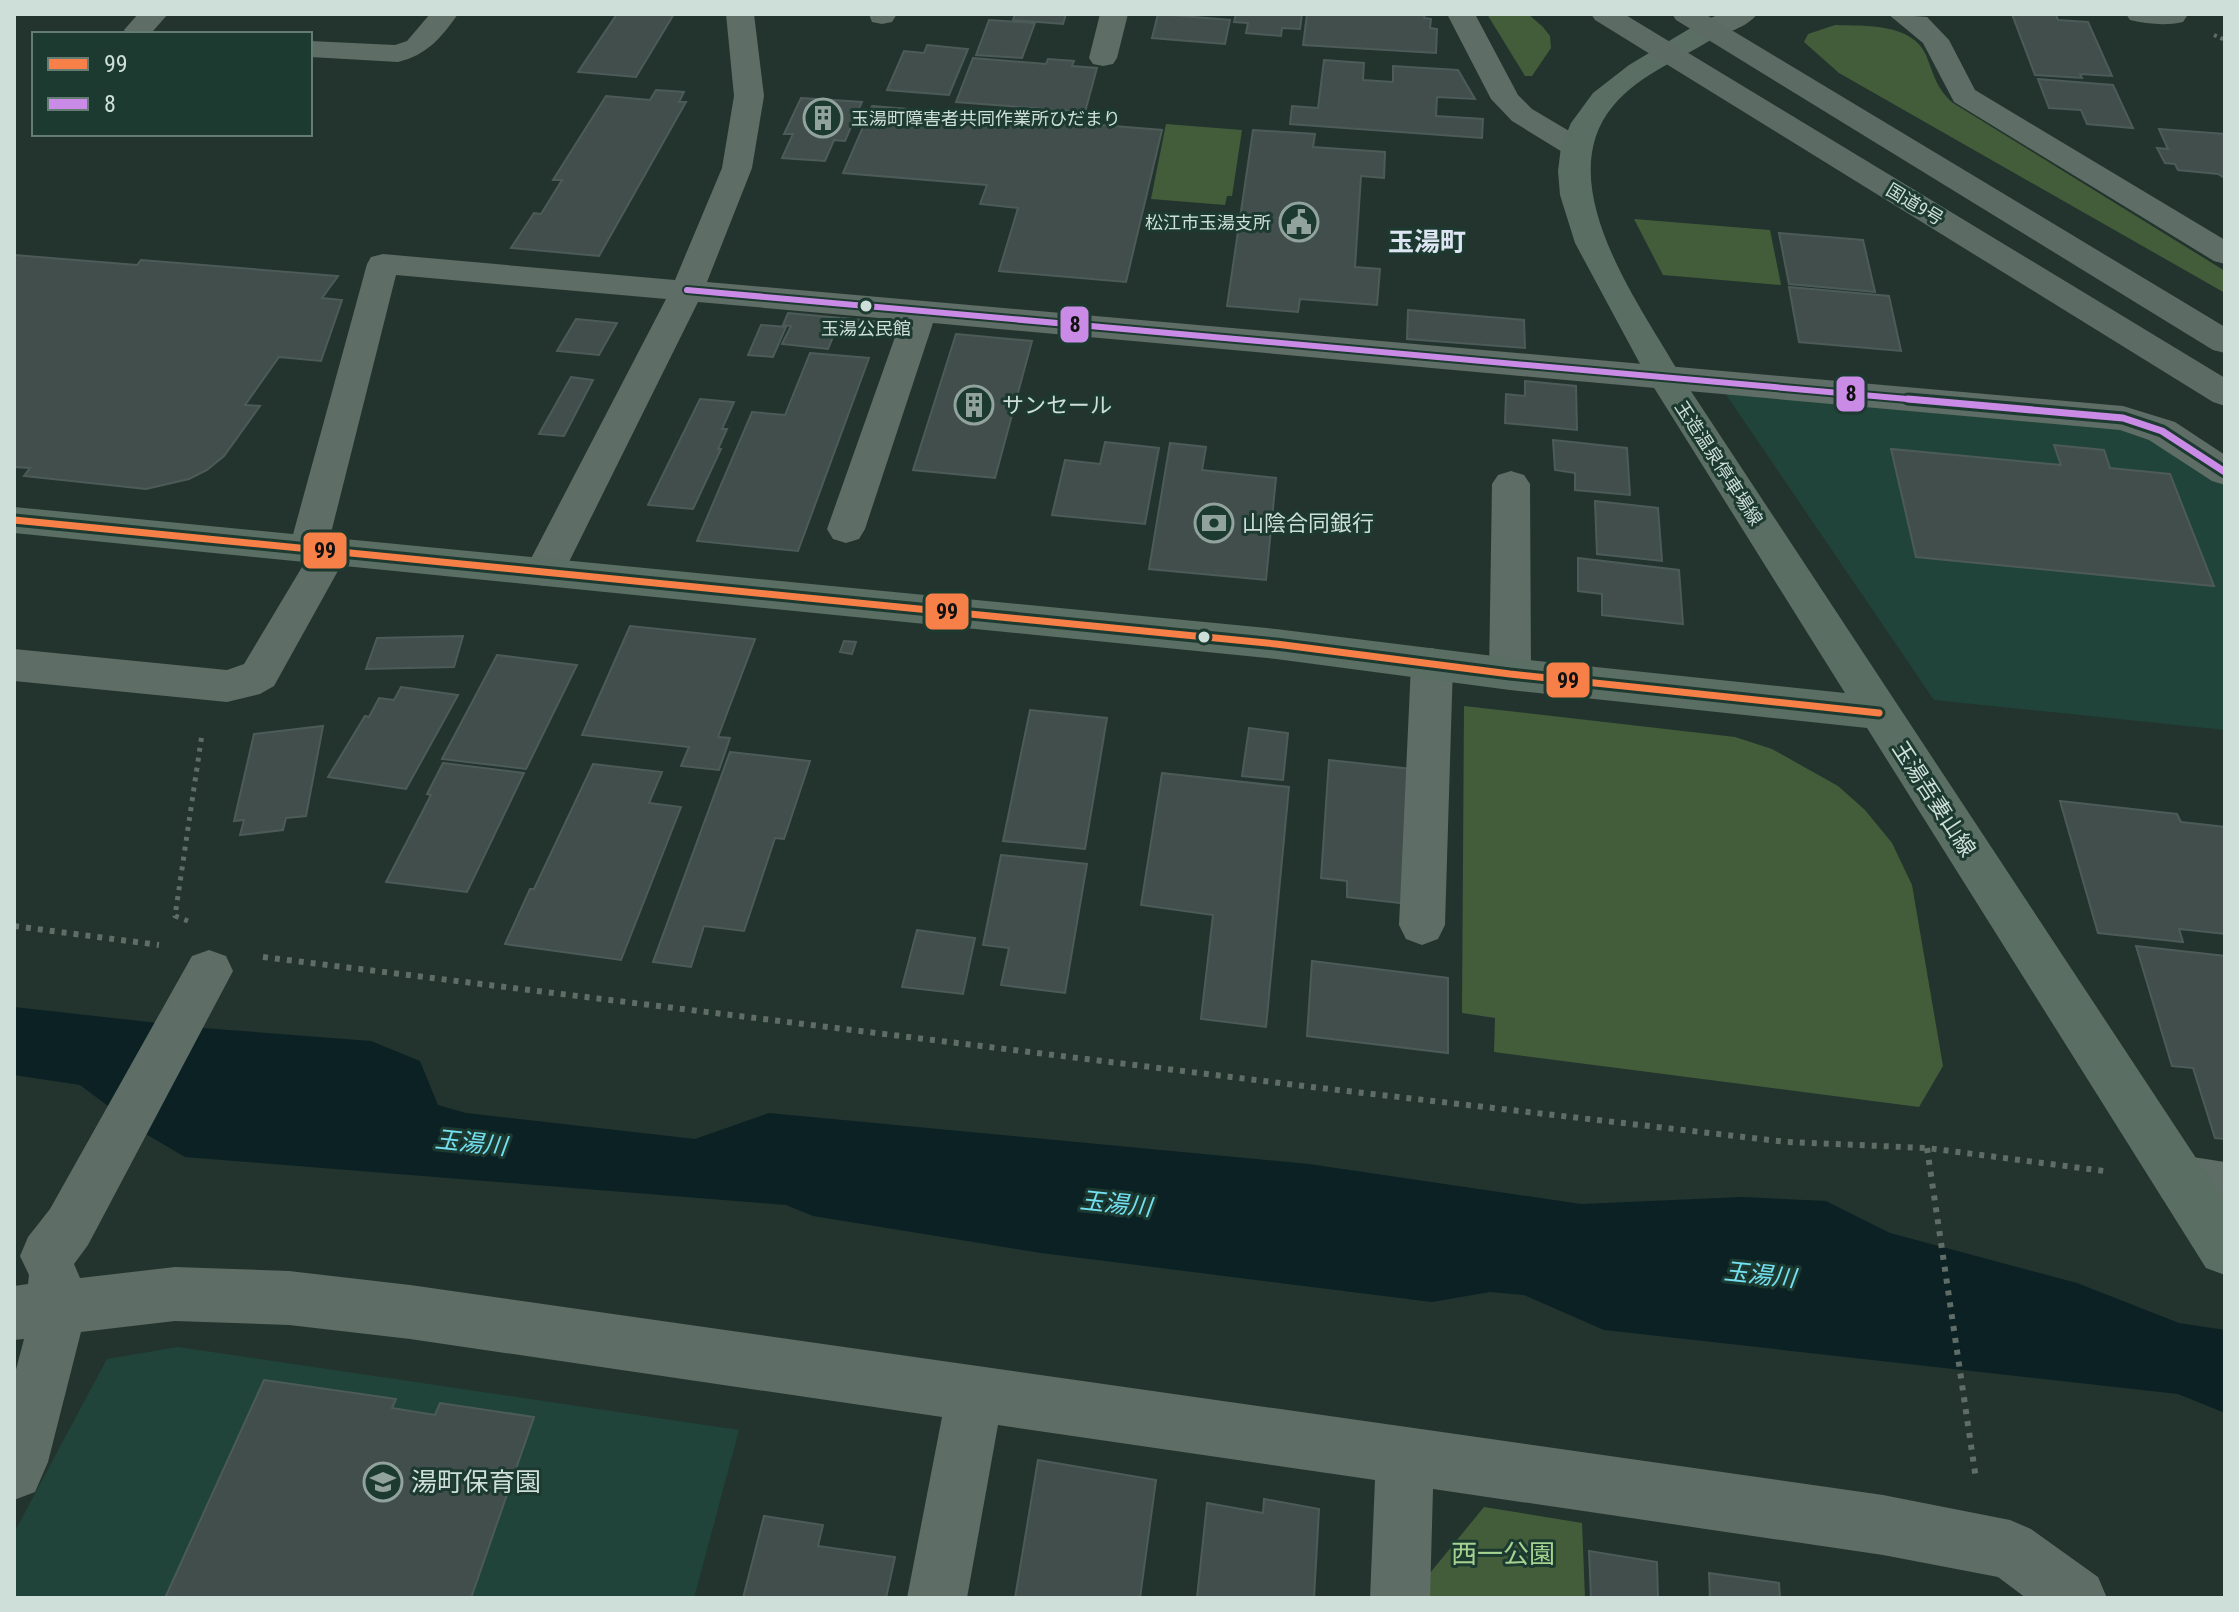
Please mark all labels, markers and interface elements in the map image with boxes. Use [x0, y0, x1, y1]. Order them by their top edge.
legend [32, 32, 312, 136]
text: 99 [104, 50, 128, 78]
text: 8 [104, 90, 116, 118]
building icon: 玉湯町障害者共同作業所ひだまり [802, 97, 844, 139]
place label: 玉湯町障害者共同作業所ひだまり [851, 108, 1121, 129]
street label: 国道9号 [1883, 179, 1947, 229]
public building icon: 松江市玉湯支所 [1278, 201, 1320, 243]
place label: 松江市玉湯支所 [1145, 212, 1271, 233]
district label: 玉湯町 [1388, 227, 1466, 257]
marker: 玉湯公民館 [858, 298, 874, 314]
line badge: 8 [1059, 305, 1090, 344]
text: 8 [1069, 312, 1081, 337]
place label: 玉湯公民館 [821, 318, 911, 339]
line badge: 8 [1835, 375, 1866, 413]
text: 8 [1845, 381, 1857, 406]
building icon: サンセール [953, 384, 995, 426]
place label: サンセール [1002, 393, 1112, 418]
street label: 玉造温泉停車場線 [1671, 397, 1767, 529]
bank icon: 山陰合同銀行 [1193, 502, 1235, 544]
place label: 山陰合同銀行 [1242, 511, 1374, 536]
line badge: 99 [302, 531, 348, 570]
text: 99 [314, 538, 336, 563]
line badge: 99 [924, 592, 970, 631]
text: 99 [936, 599, 958, 624]
unlabelled marker [1196, 629, 1212, 645]
line badge: 99 [1545, 661, 1591, 699]
text: 99 [1557, 668, 1579, 693]
street label: 玉湯吾妻山線 [1888, 737, 1980, 861]
water label: 玉湯川 [434, 1125, 511, 1161]
water label: 玉湯川 [1079, 1186, 1156, 1222]
water label: 玉湯川 [1723, 1257, 1800, 1293]
school or university icon: 湯町保育園 [362, 1461, 404, 1503]
place label: 湯町保育園 [411, 1467, 541, 1497]
park label: 西一公園 [1451, 1539, 1555, 1569]

